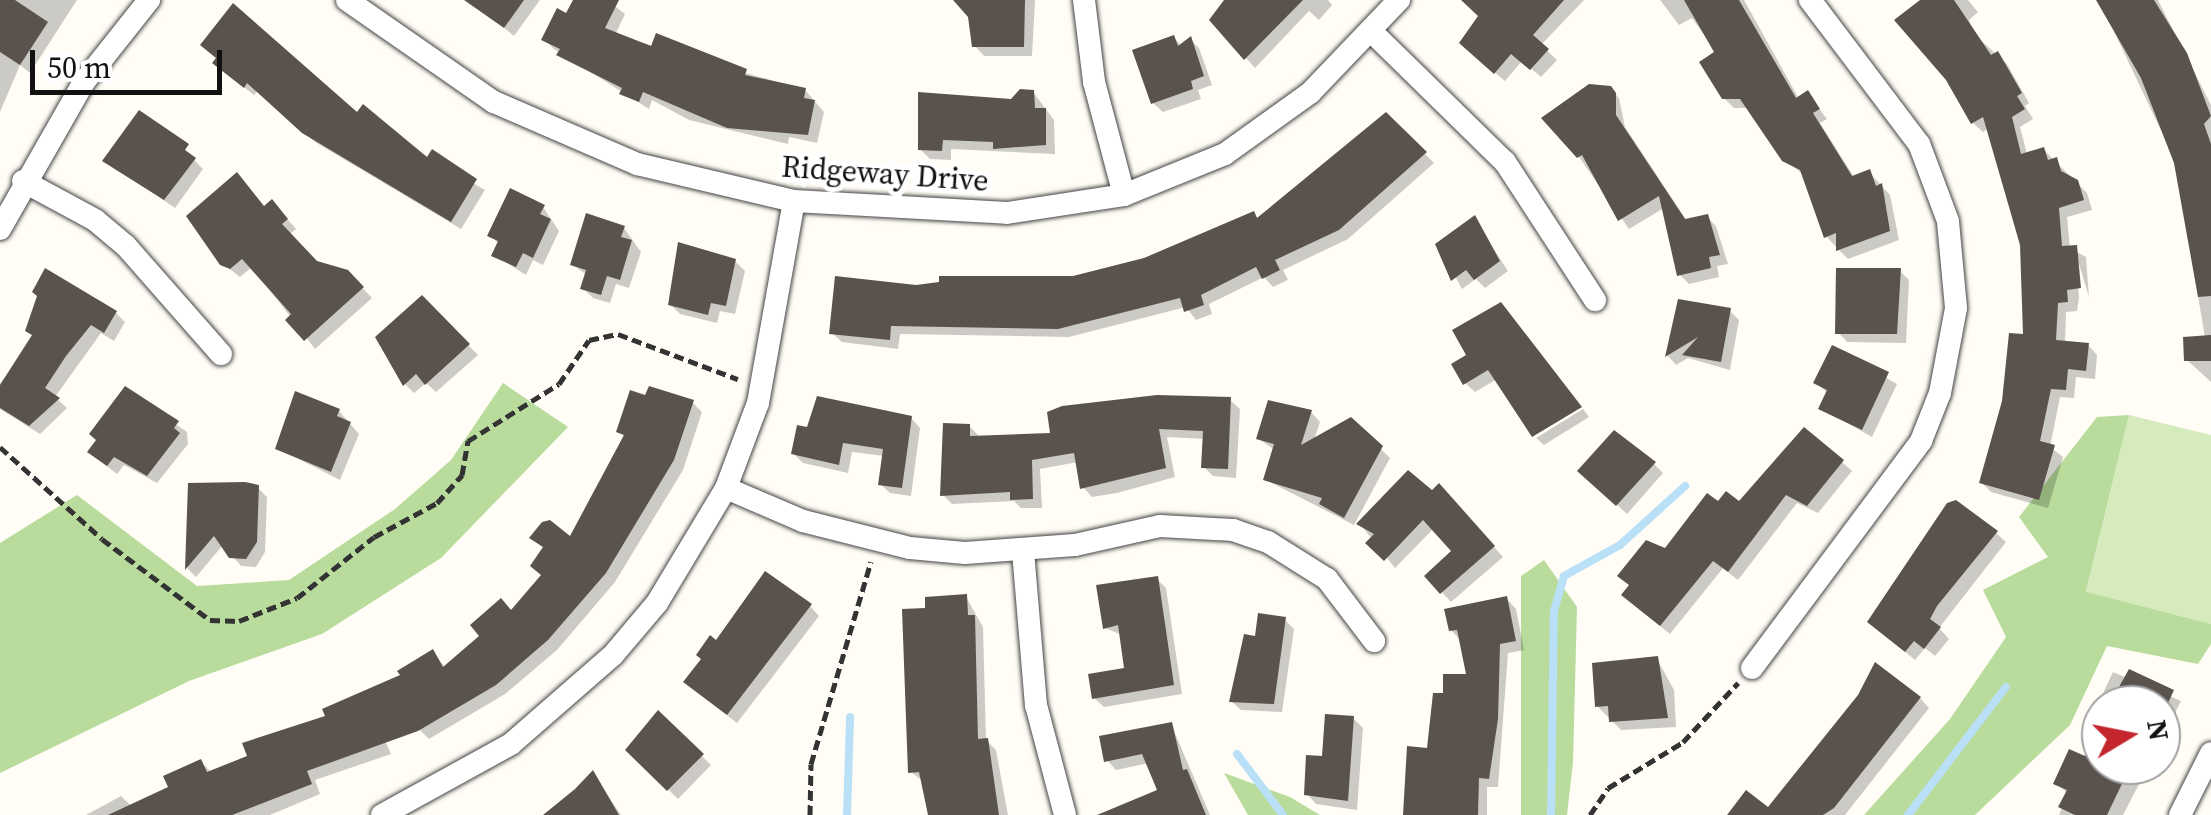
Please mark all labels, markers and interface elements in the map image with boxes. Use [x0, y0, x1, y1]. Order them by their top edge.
scale bar [35, 30, 228, 92]
text: 50 m [47, 47, 111, 88]
street label: Ridgeway Drive [780, 149, 990, 199]
north arrow [2081, 685, 2181, 785]
text: N [2138, 717, 2179, 743]

